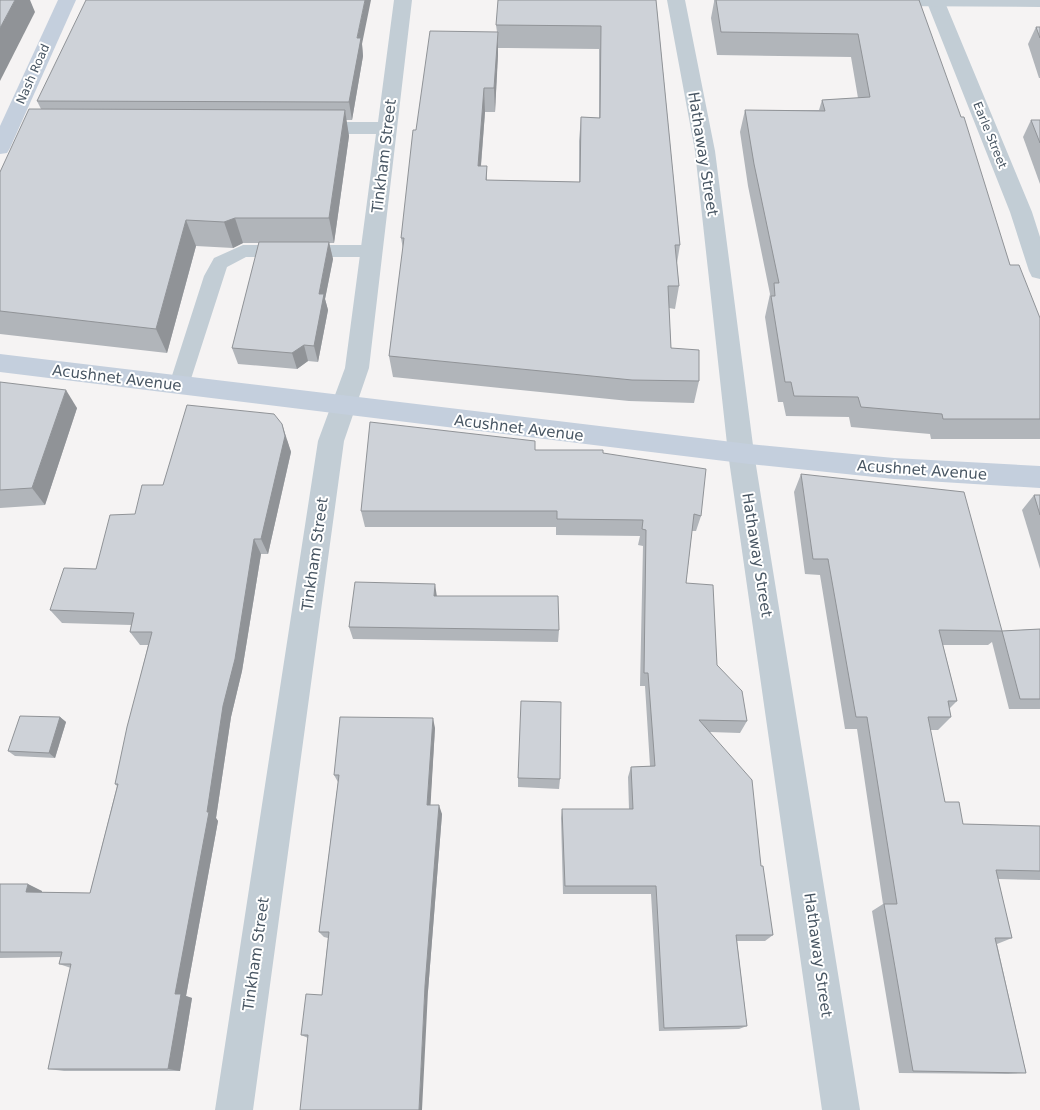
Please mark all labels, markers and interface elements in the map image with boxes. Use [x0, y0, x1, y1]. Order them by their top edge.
street label: Nash Road [14, 42, 52, 106]
street label: Hathaway Street [684, 90, 722, 218]
street label: Tinkham Street [368, 98, 400, 215]
street label: Earle Street [970, 100, 1010, 171]
street label: Acushnet Avenue [51, 361, 183, 395]
street label: Acushnet Avenue [453, 411, 585, 445]
street label: Acushnet Avenue [856, 456, 988, 484]
street label: Hathaway Street [738, 491, 776, 619]
street label: Tinkham Street [298, 496, 332, 613]
street label: Hathaway Street [800, 891, 836, 1019]
street label: Tinkham Street [239, 896, 273, 1013]

